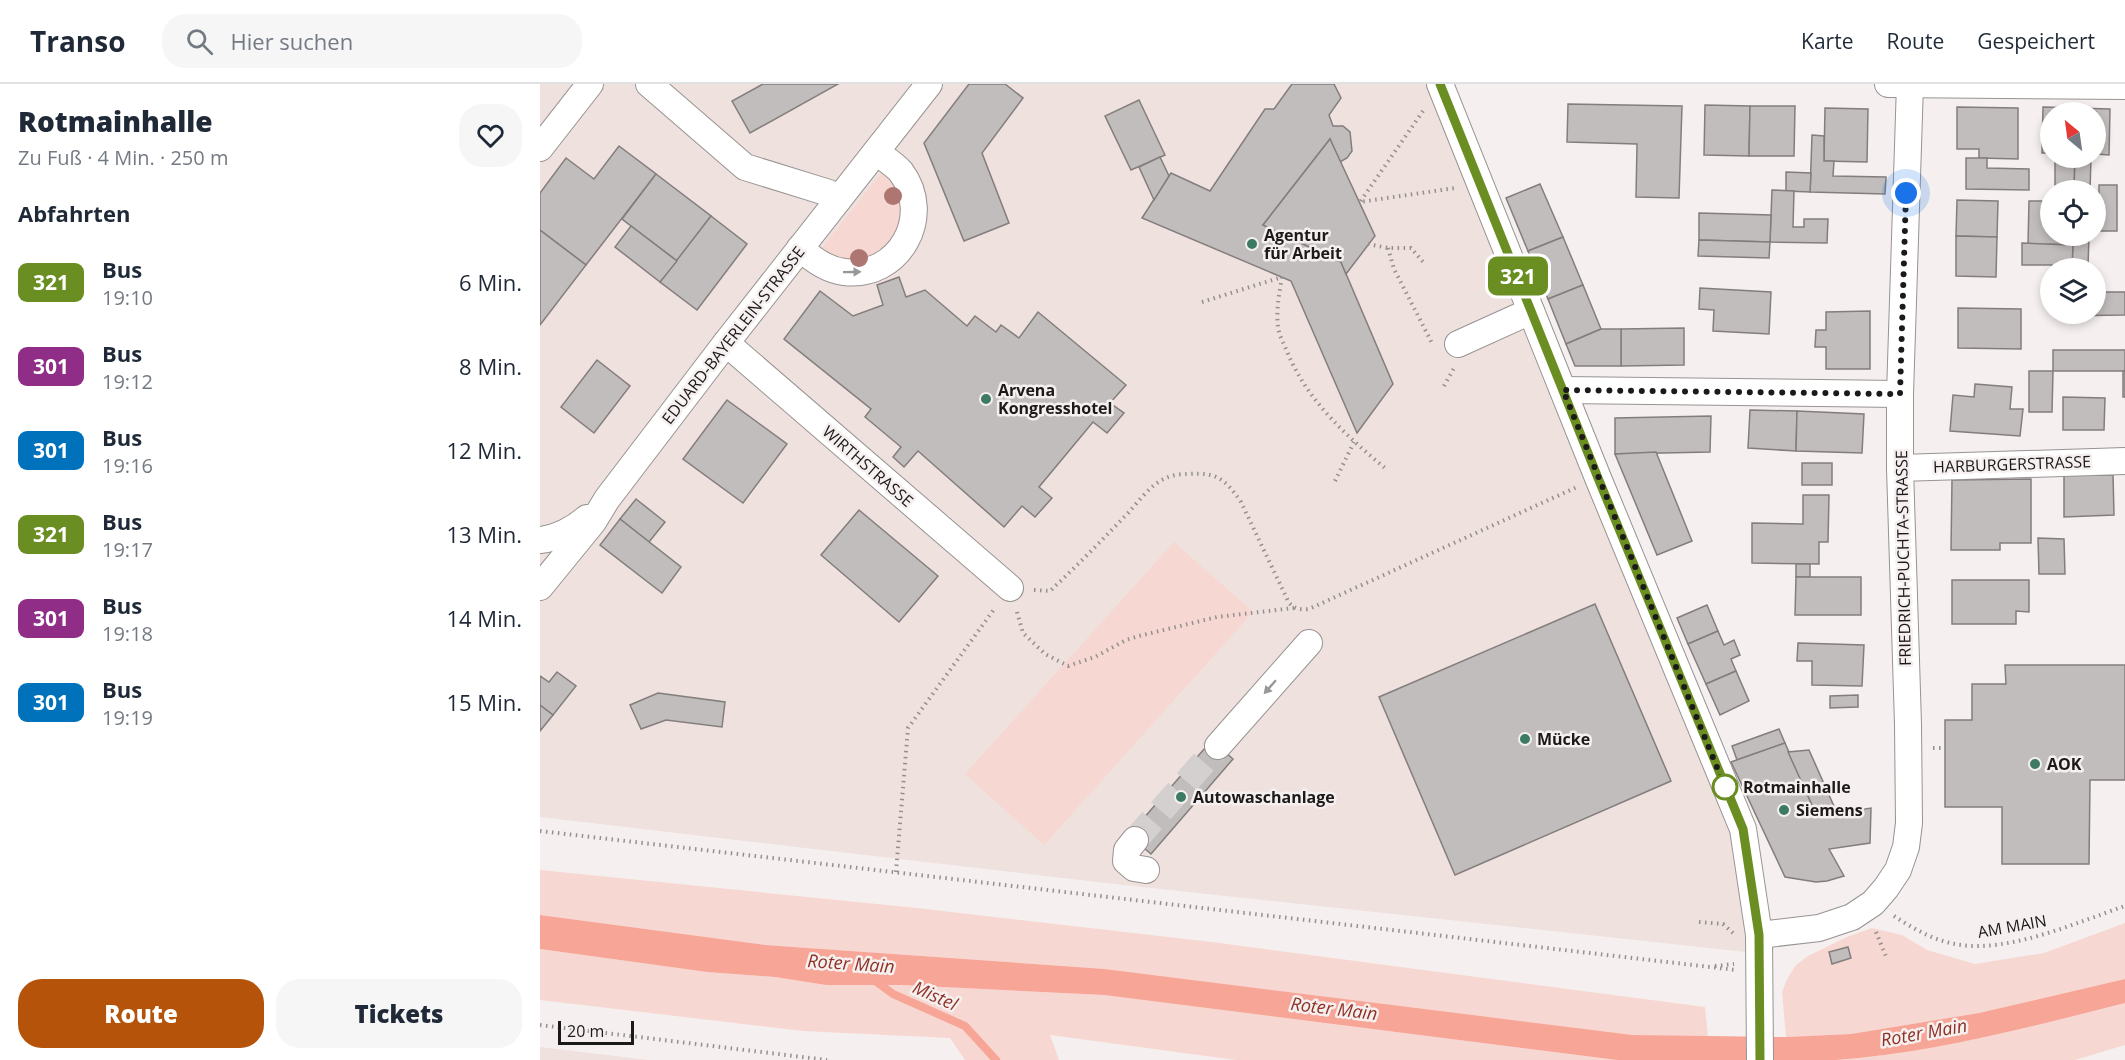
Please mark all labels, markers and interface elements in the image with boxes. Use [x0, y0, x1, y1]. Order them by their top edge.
search box [162, 14, 582, 68]
text: Transo [30, 22, 126, 60]
icon: search [183, 25, 216, 58]
text: Hier suchen [231, 26, 353, 56]
text: Karte [1801, 27, 1853, 55]
text: Route [1886, 27, 1944, 55]
text: Gespeichert [1977, 27, 2095, 55]
text: Rotmainhalle [18, 102, 213, 140]
north arrow [2040, 102, 2106, 168]
map controls [2040, 102, 2106, 324]
button: heart [459, 104, 522, 167]
text: Zu Fuß · 4 Min. · 250 m [18, 144, 228, 171]
your location [1891, 178, 1921, 208]
button: locate [2040, 180, 2106, 246]
text: Abfahrten [18, 198, 130, 228]
place label: Agentur für Arbeit [1264, 224, 1342, 264]
marker: Agentur für Arbeit [1245, 237, 1259, 251]
street label: EDUARD-BAYERLEIN-STRASSE [657, 242, 809, 428]
text: Bus [102, 254, 142, 284]
line badge: 321 [1484, 256, 1552, 296]
button: layers [2040, 258, 2106, 324]
text: 321 [1500, 262, 1536, 290]
text: 6 Min. [459, 267, 522, 297]
one-way arrow [842, 267, 861, 277]
text: 321 [33, 268, 69, 296]
text: 19:10 [102, 284, 153, 311]
text: Bus [102, 338, 142, 368]
text: 8 Min. [459, 351, 522, 381]
text: 301 [33, 352, 69, 380]
text: 19:12 [102, 368, 153, 395]
place label: Arvena Kongresshotel [998, 379, 1112, 419]
marker: Arvena Kongresshotel [979, 392, 993, 406]
street label: WIRTHSTRASSE [818, 420, 918, 512]
text: Bus [102, 422, 142, 452]
text: 12 Min. [447, 435, 522, 465]
text: 301 [33, 436, 69, 464]
street label: FRIEDRICH-PUCHTA-STRASSE [1890, 450, 1916, 666]
street label: HARBURGERSTRASSE [1933, 450, 2091, 478]
text: 19:16 [102, 452, 153, 479]
text: Bus [102, 506, 142, 536]
text: 13 Min. [447, 519, 522, 549]
text: 321 [33, 520, 69, 548]
text: 19:17 [102, 536, 153, 563]
text: Bus [102, 590, 142, 620]
text: 14 Min. [447, 603, 522, 633]
text: 301 [33, 604, 69, 632]
text: 19:18 [102, 620, 153, 647]
text: Bus [102, 674, 142, 704]
one-way arrow [1263, 679, 1277, 694]
text: 15 Min. [447, 687, 522, 717]
text: 301 [33, 688, 69, 716]
text: 19:19 [102, 704, 153, 731]
place label: Mücke [1537, 728, 1590, 750]
marker: Mücke [1518, 732, 1532, 746]
place label: AOK [2047, 753, 2082, 775]
marker: AOK [2028, 757, 2042, 771]
marker: Rotmainhalle [1712, 774, 1738, 800]
place label: Rotmainhalle [1743, 776, 1851, 798]
place label: Autowaschanlage [1193, 786, 1335, 808]
marker: Autowaschanlage [1174, 790, 1188, 804]
place label: Siemens [1796, 799, 1863, 821]
marker: Siemens [1777, 803, 1791, 817]
street label: AM MAIN [1976, 909, 2048, 943]
water label: Roter Main [807, 948, 895, 978]
water label: Mistel [909, 975, 962, 1016]
button: Route [18, 979, 264, 1048]
button: Tickets [276, 979, 522, 1048]
water label: Roter Main [1289, 991, 1379, 1025]
water label: Roter Main [1879, 1013, 1969, 1051]
scale bar [558, 1018, 634, 1046]
text: 20 m [567, 1020, 604, 1042]

